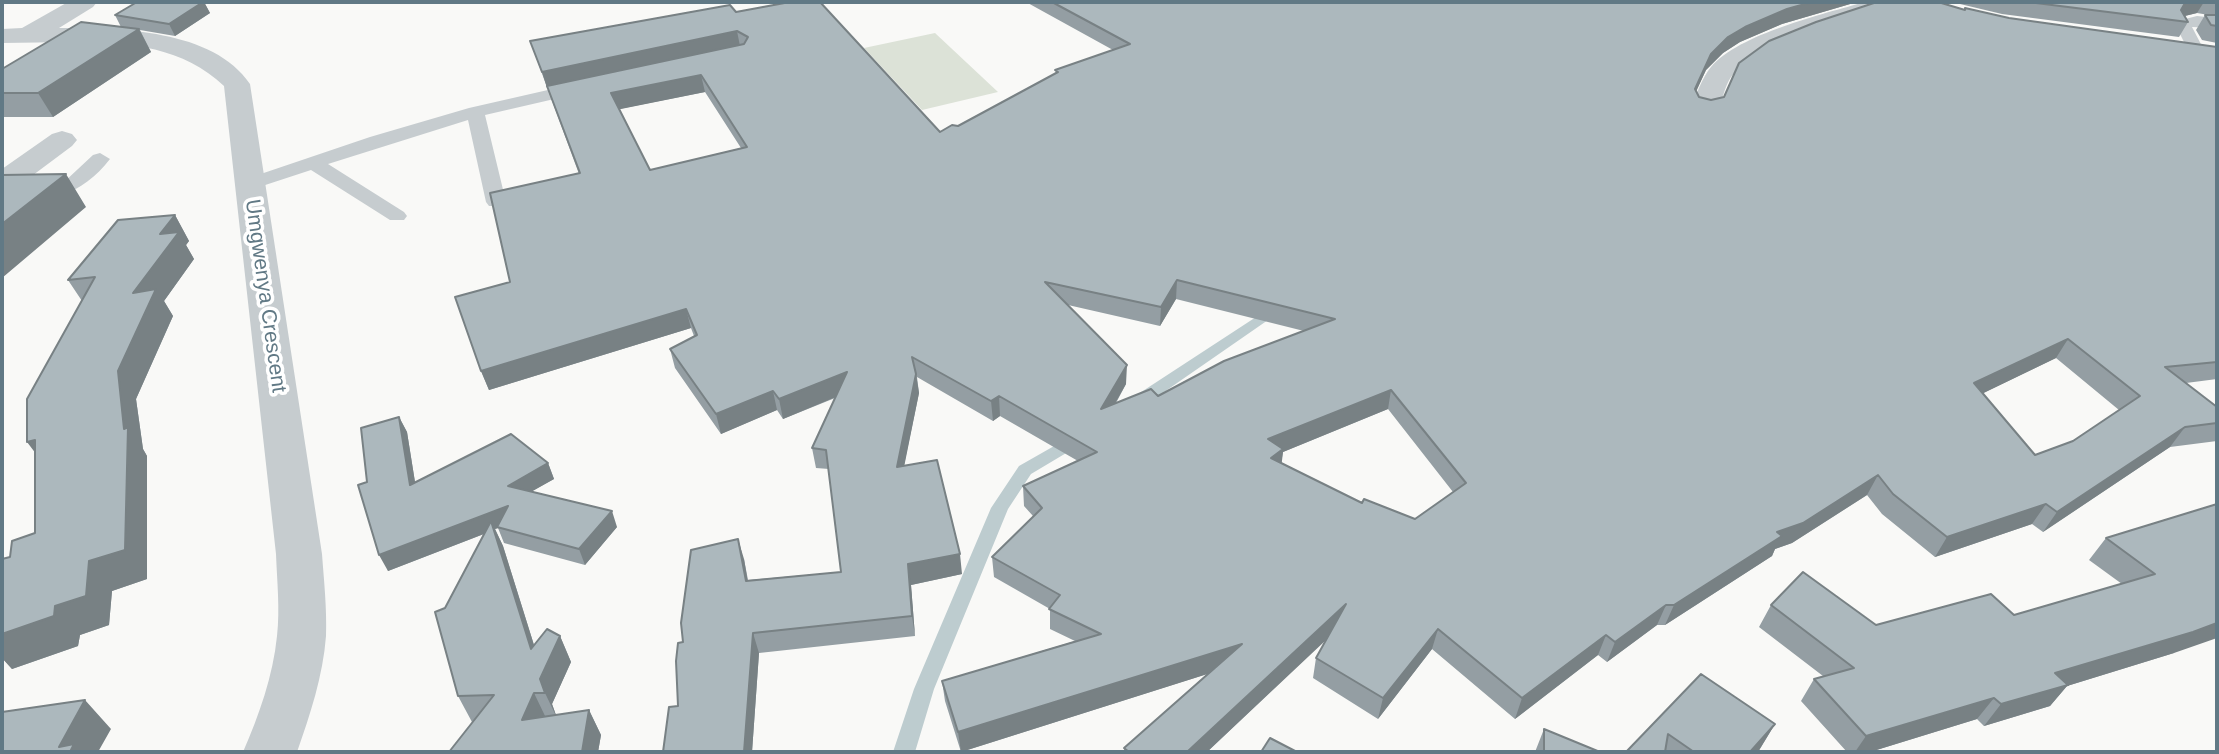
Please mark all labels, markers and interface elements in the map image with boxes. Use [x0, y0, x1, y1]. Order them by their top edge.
street label: Umgwenya Crescent [239, 198, 291, 394]

